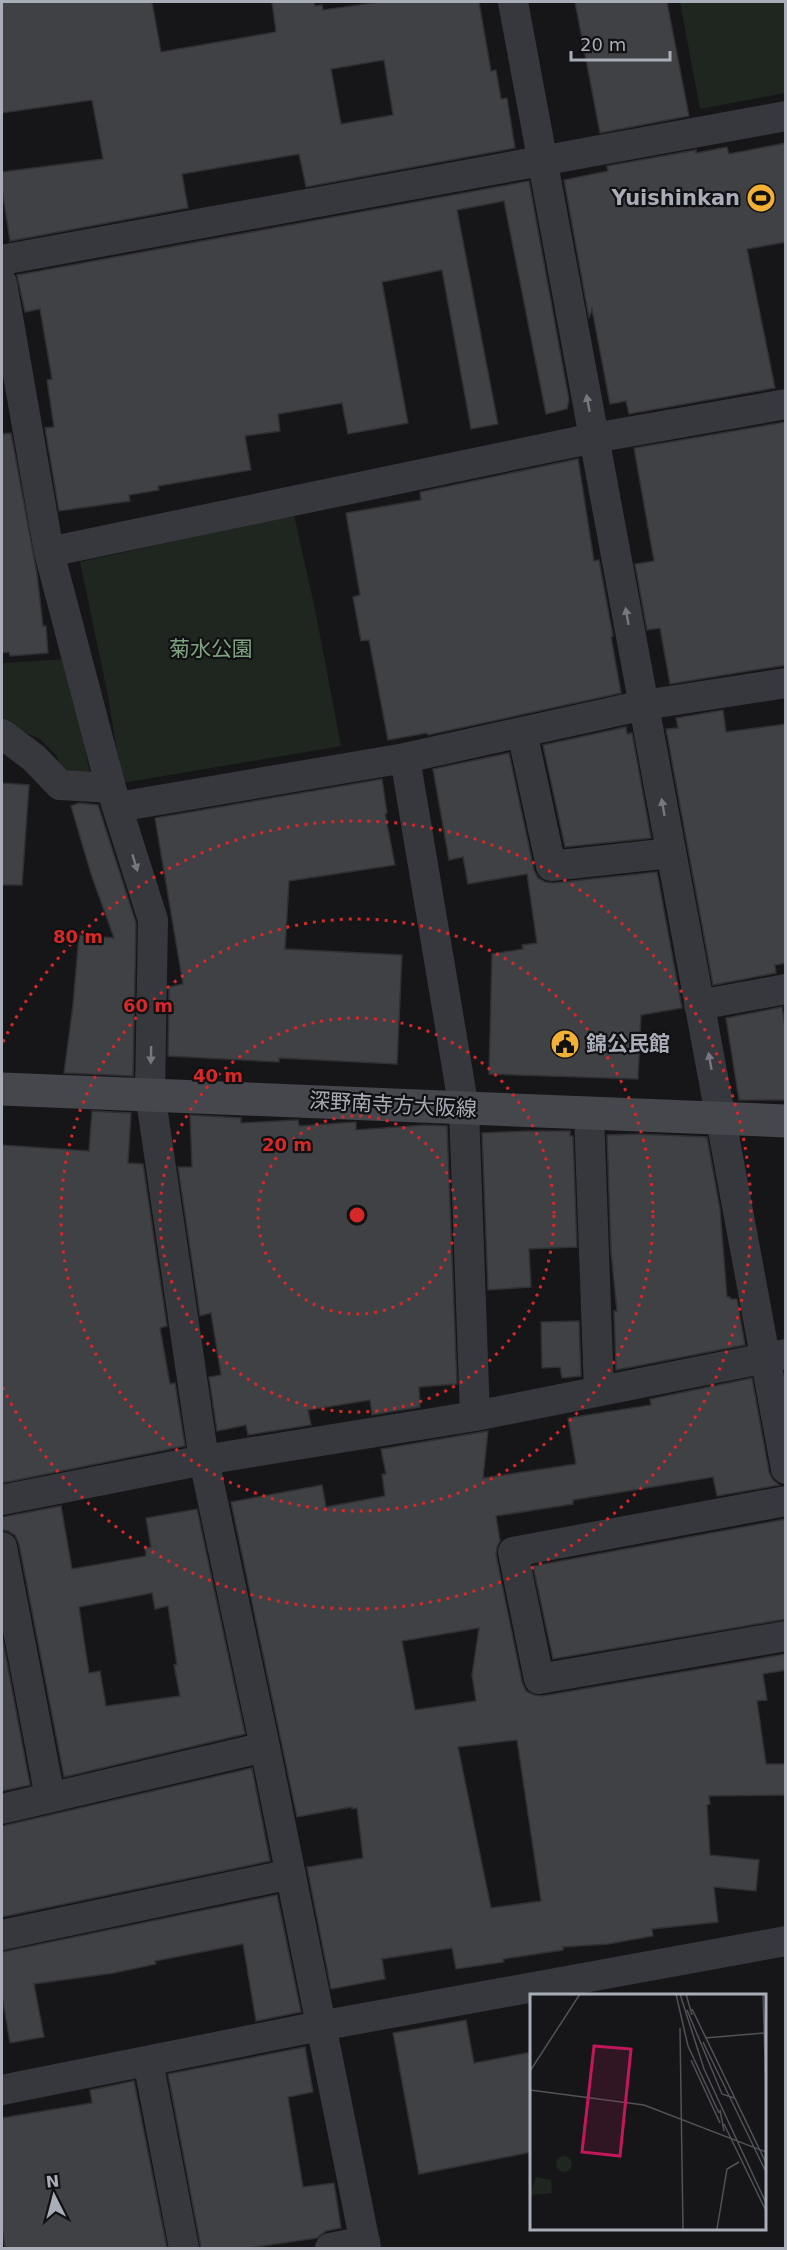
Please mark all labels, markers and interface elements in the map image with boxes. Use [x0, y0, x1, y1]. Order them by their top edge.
scale bar [571, 24, 670, 62]
text: 20 m [580, 34, 626, 55]
sports icon: Yuishinkan [745, 182, 777, 214]
place label: Yuishinkan [610, 186, 740, 210]
one-way arrow [583, 394, 592, 413]
one-way arrow [622, 606, 631, 625]
park label: 菊水公園 [169, 637, 253, 661]
one-way arrow [658, 798, 667, 817]
one-way arrow [131, 854, 140, 872]
text: 80 m [53, 926, 103, 947]
text: 60 m [123, 995, 173, 1016]
public building icon: 錦公民館 [549, 1028, 581, 1060]
place label: 錦公民館 [586, 1032, 670, 1056]
one-way arrow [146, 1046, 155, 1065]
one-way arrow [705, 1051, 714, 1070]
text: 40 m [193, 1065, 243, 1086]
street label: 深野南寺方大阪線 [308, 1089, 478, 1121]
text: 20 m [262, 1134, 312, 1155]
centre of rings [347, 1205, 367, 1225]
inset map [530, 1994, 766, 2229]
north arrow [24, 2166, 84, 2226]
text: N [45, 2171, 60, 2192]

